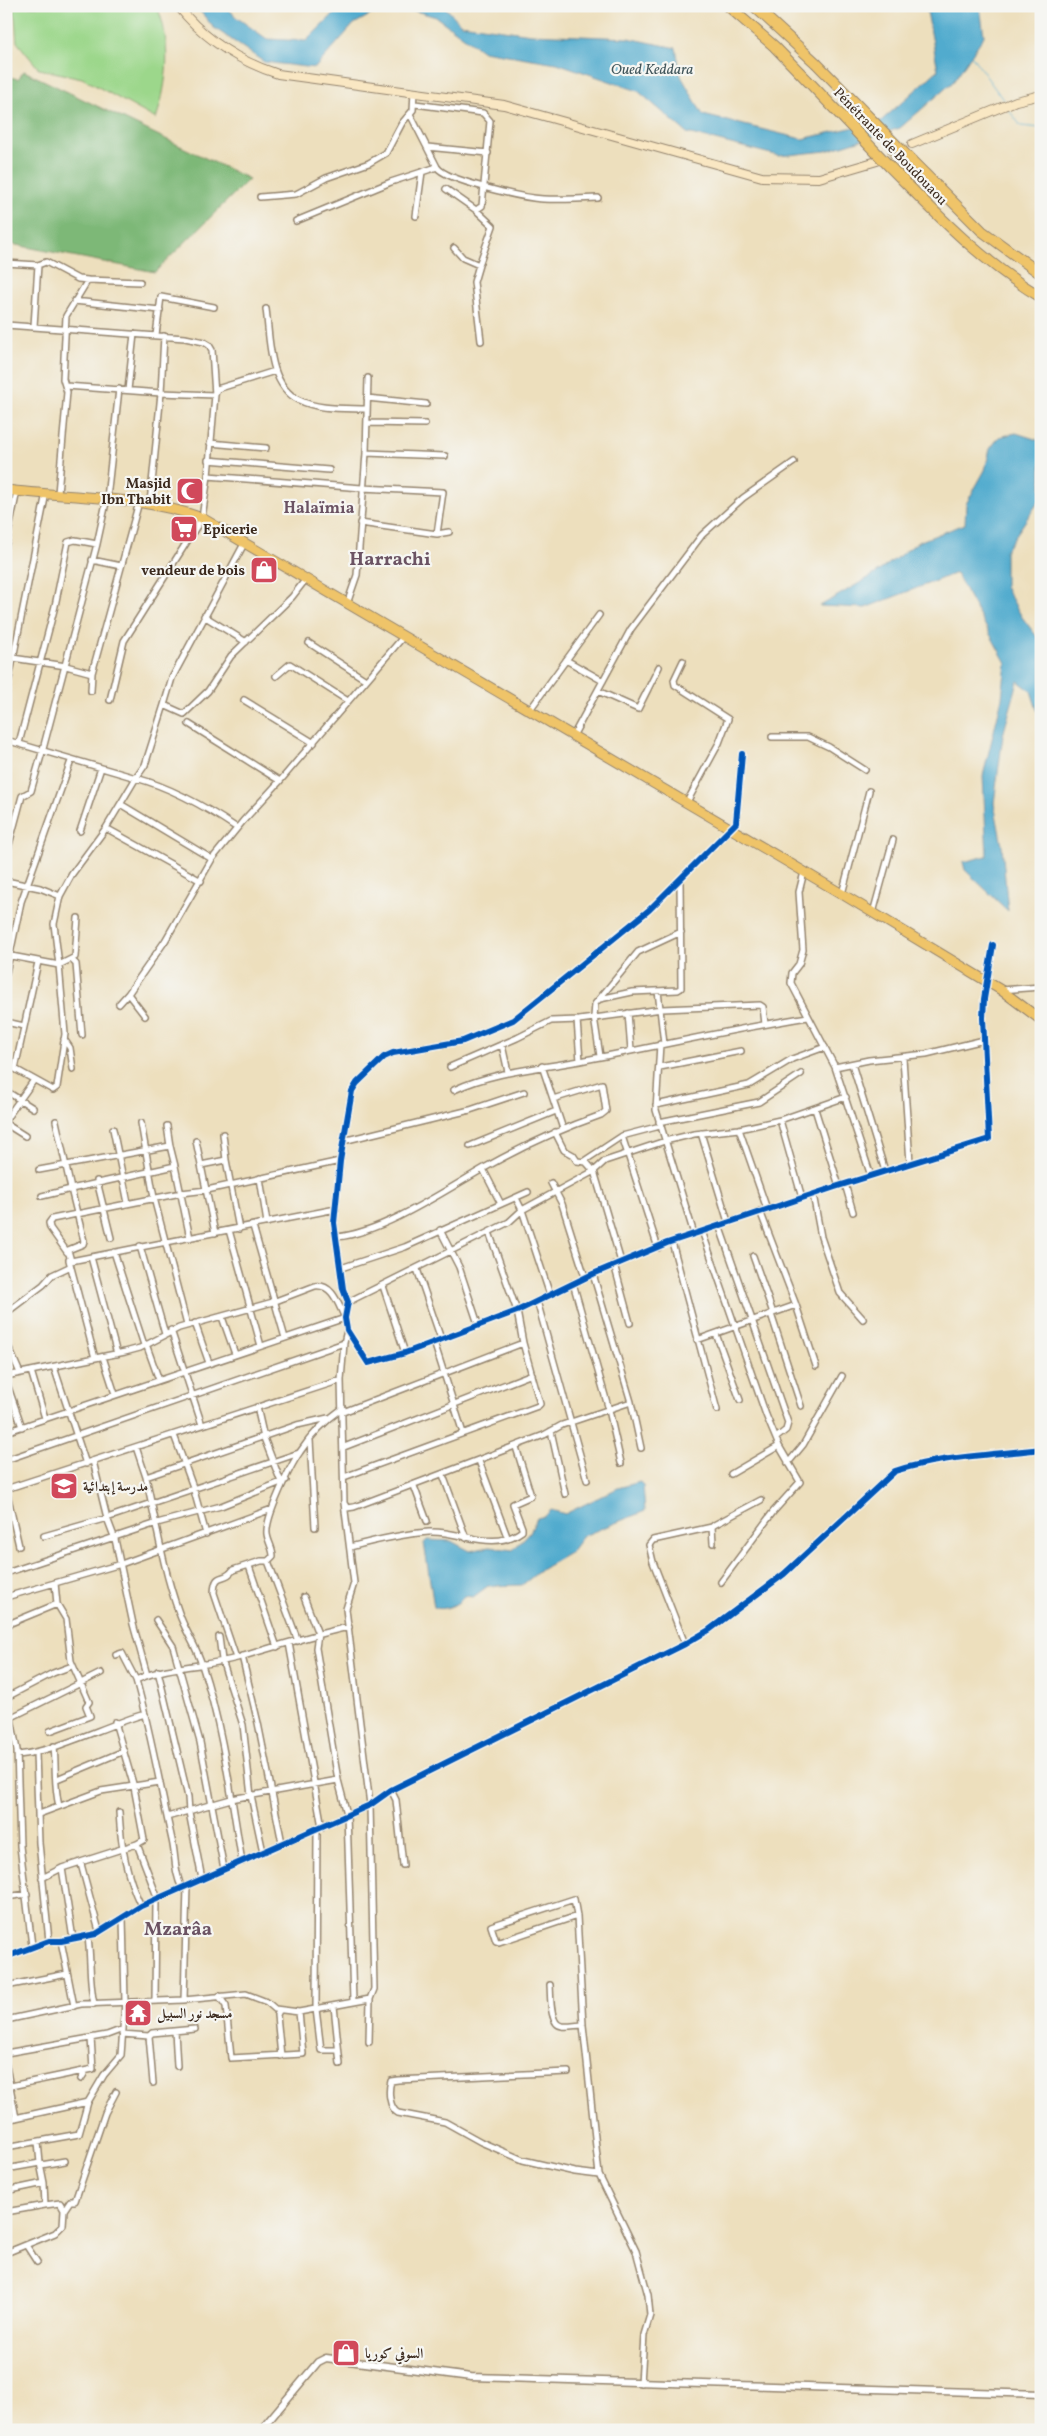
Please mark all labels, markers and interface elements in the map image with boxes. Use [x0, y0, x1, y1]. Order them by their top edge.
water label: Oued Keddara [611, 60, 693, 81]
street label: Pénétrante de Boudouaou [829, 84, 951, 210]
place label: Masjid Ibn Thabit [101, 475, 171, 510]
mosque icon: Masjid Ibn Thabit [175, 476, 205, 506]
district label: Halaïmia [284, 498, 355, 520]
supermarket icon: Epicerie [169, 514, 199, 544]
place label: Epicerie [203, 521, 257, 540]
district label: Harrachi [349, 547, 431, 573]
shop icon: vendeur de bois [249, 555, 279, 585]
place label: vendeur de bois [141, 562, 245, 581]
school or university icon: مدرسة إبتدائية [49, 1471, 79, 1501]
place label: مدرسة إبتدائية [83, 1478, 148, 1497]
district label: Mzarâa [144, 1917, 212, 1943]
temple icon: مسجد نور السبيل [123, 1998, 153, 2028]
place label: مسجد نور السبيل [157, 2005, 232, 2024]
shop icon: السوفي كوريا [331, 2338, 361, 2368]
place label: السوفي كوريا [365, 2345, 423, 2365]

